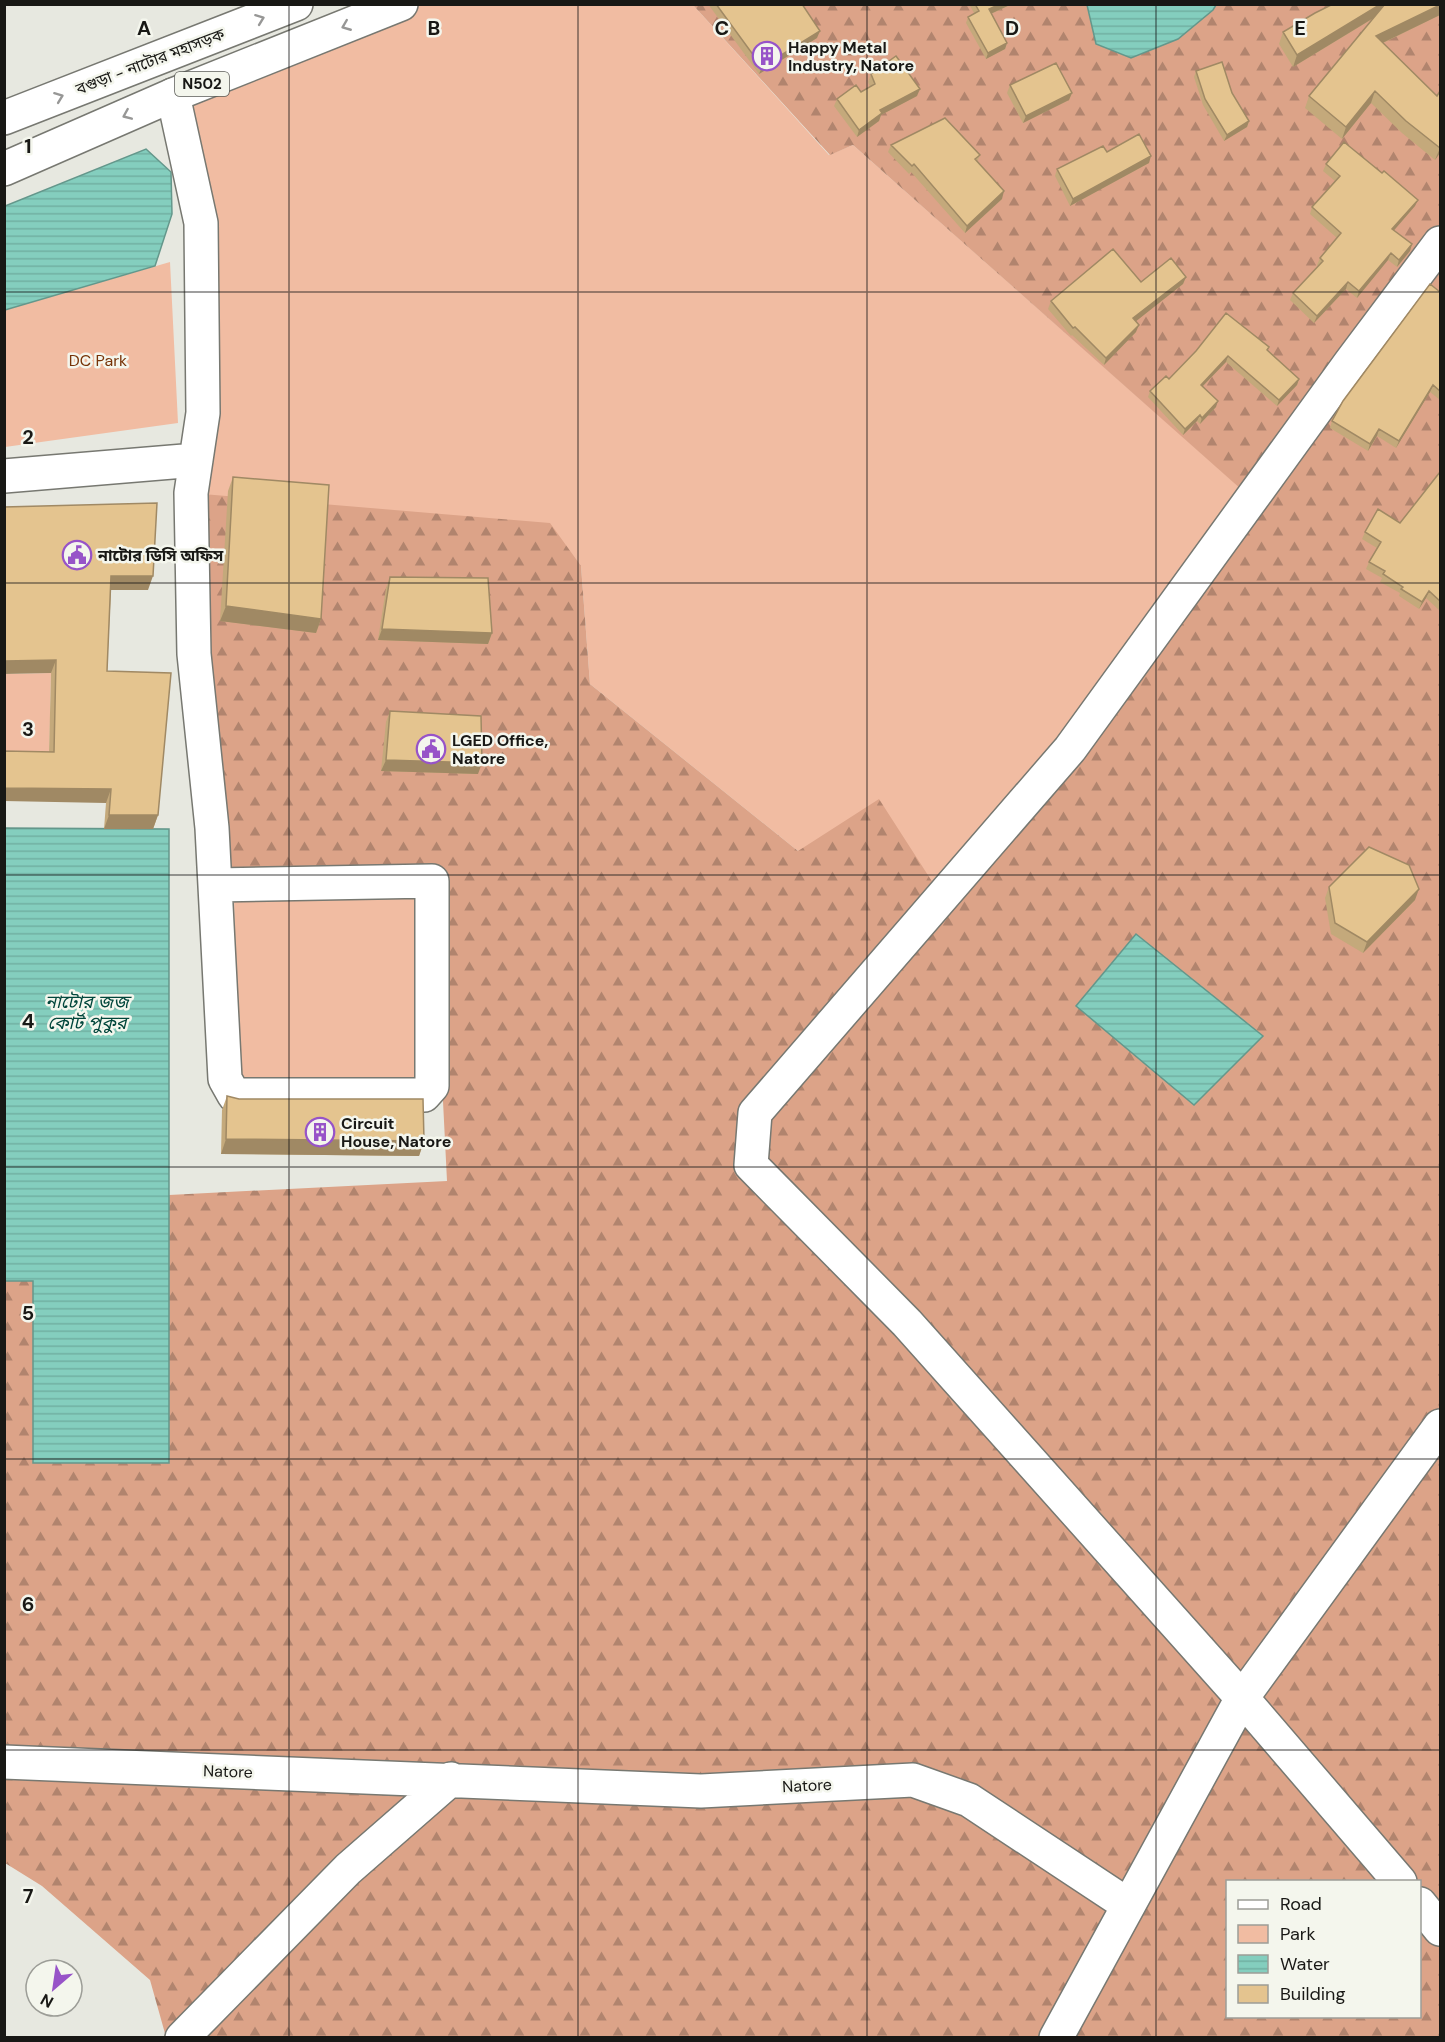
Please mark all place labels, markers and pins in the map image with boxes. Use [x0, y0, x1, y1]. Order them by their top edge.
place label: Happy Metal Industry, Natore [788, 37, 914, 76]
building icon: Happy Metal Industry, Natore [751, 40, 783, 72]
public building icon: নাটোর ডিসি অফিস [61, 539, 93, 571]
place label: নাটোর ডিসি অফিস [97, 545, 224, 566]
place label: LGED Office, Natore [452, 730, 548, 769]
public building icon: LGED Office, Natore [415, 733, 447, 765]
place label: Circuit House, Natore [341, 1113, 451, 1152]
building icon: Circuit House, Natore [304, 1116, 336, 1148]

